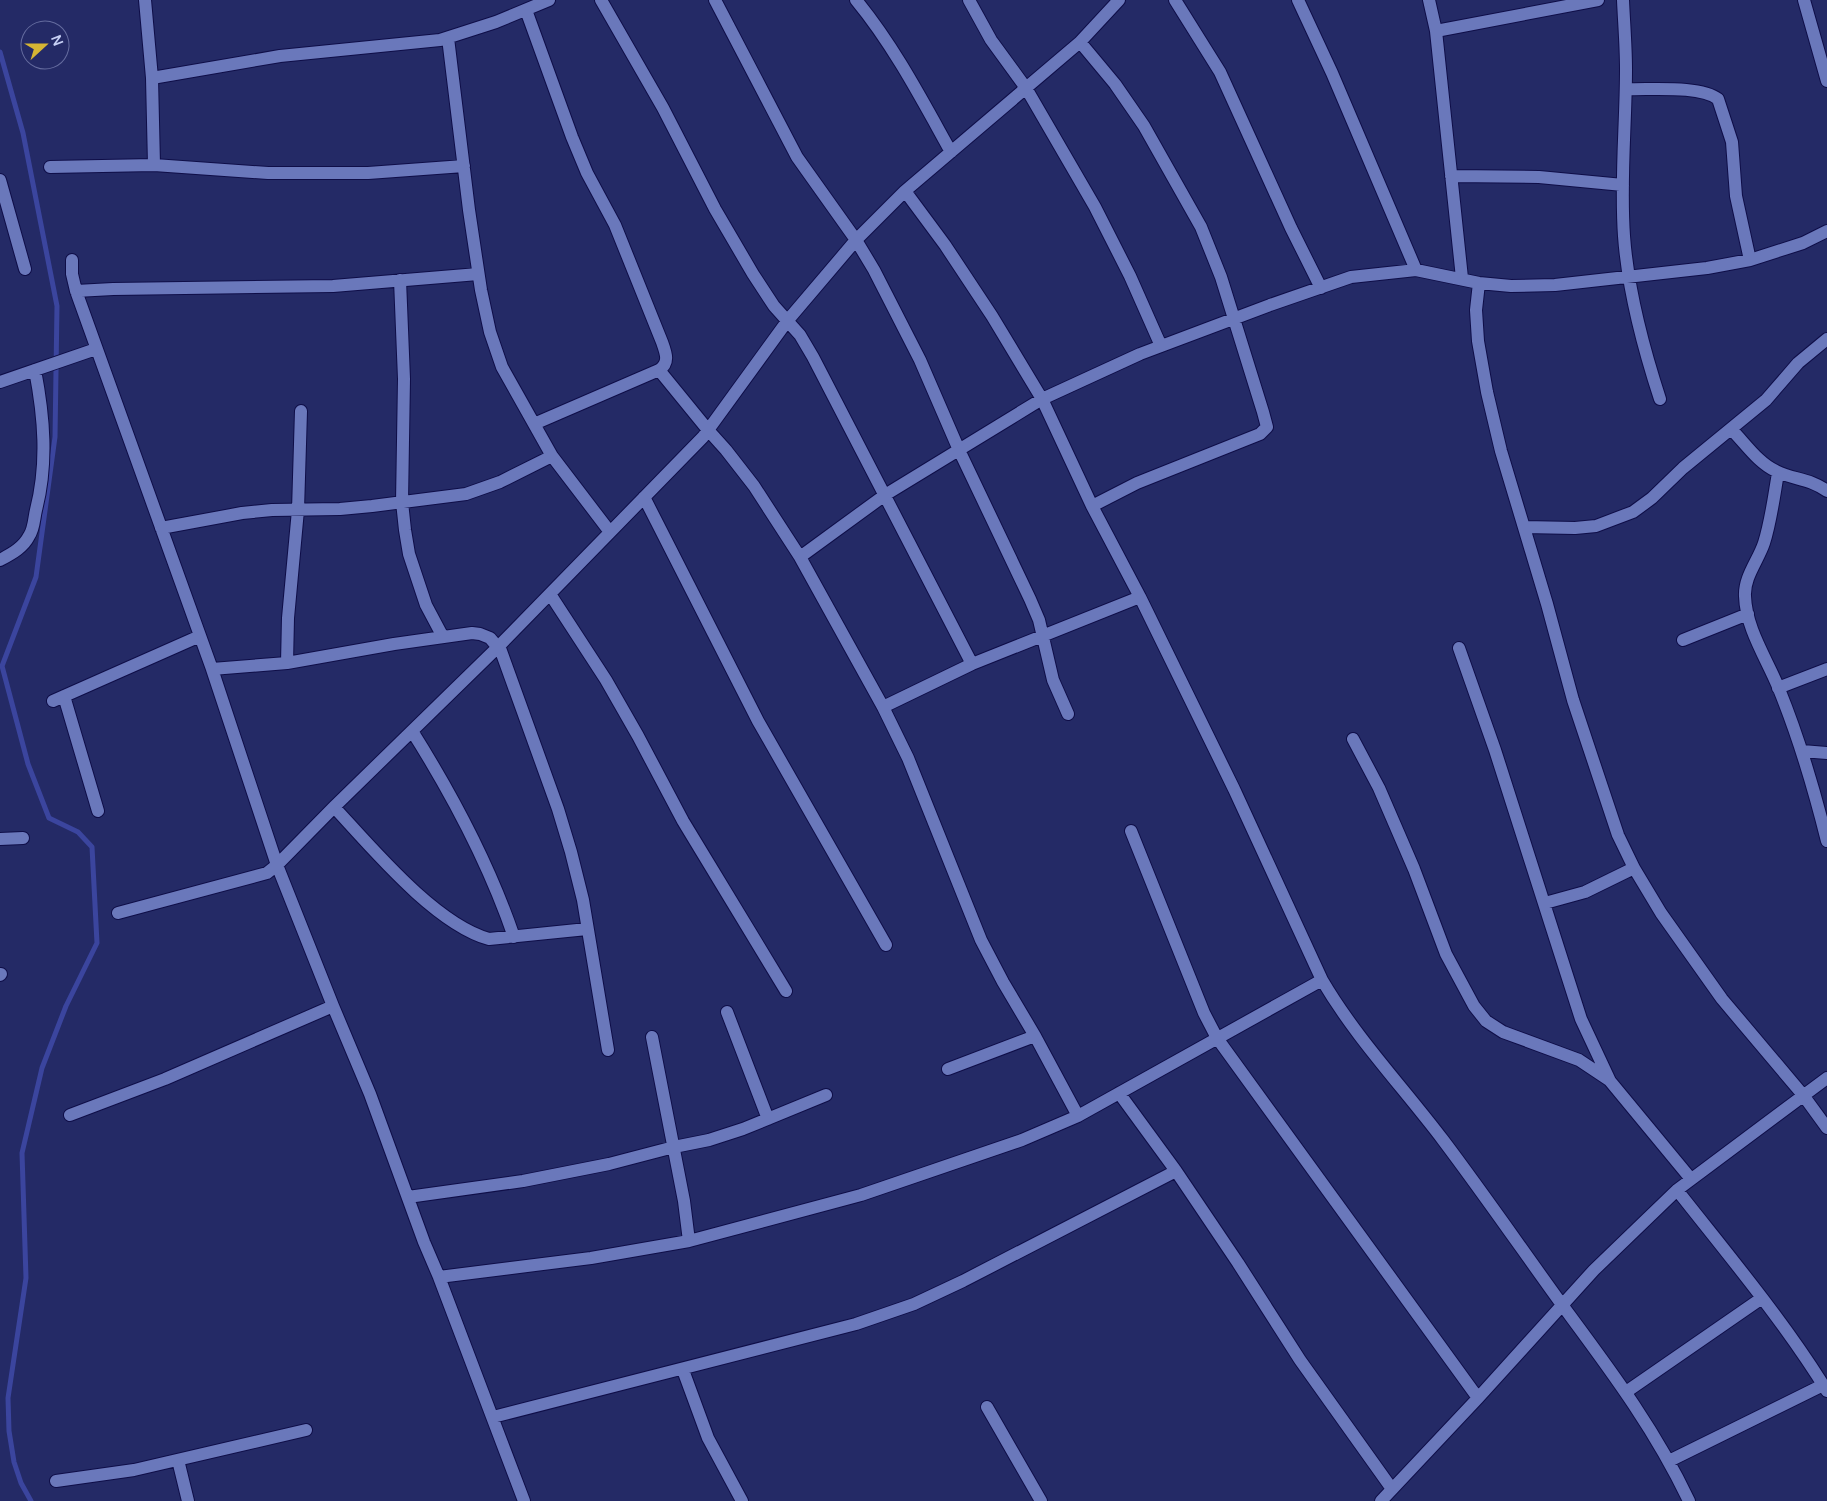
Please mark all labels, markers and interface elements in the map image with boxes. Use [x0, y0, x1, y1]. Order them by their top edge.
north arrow [20, 20, 70, 70]
text: N [47, 32, 68, 48]

